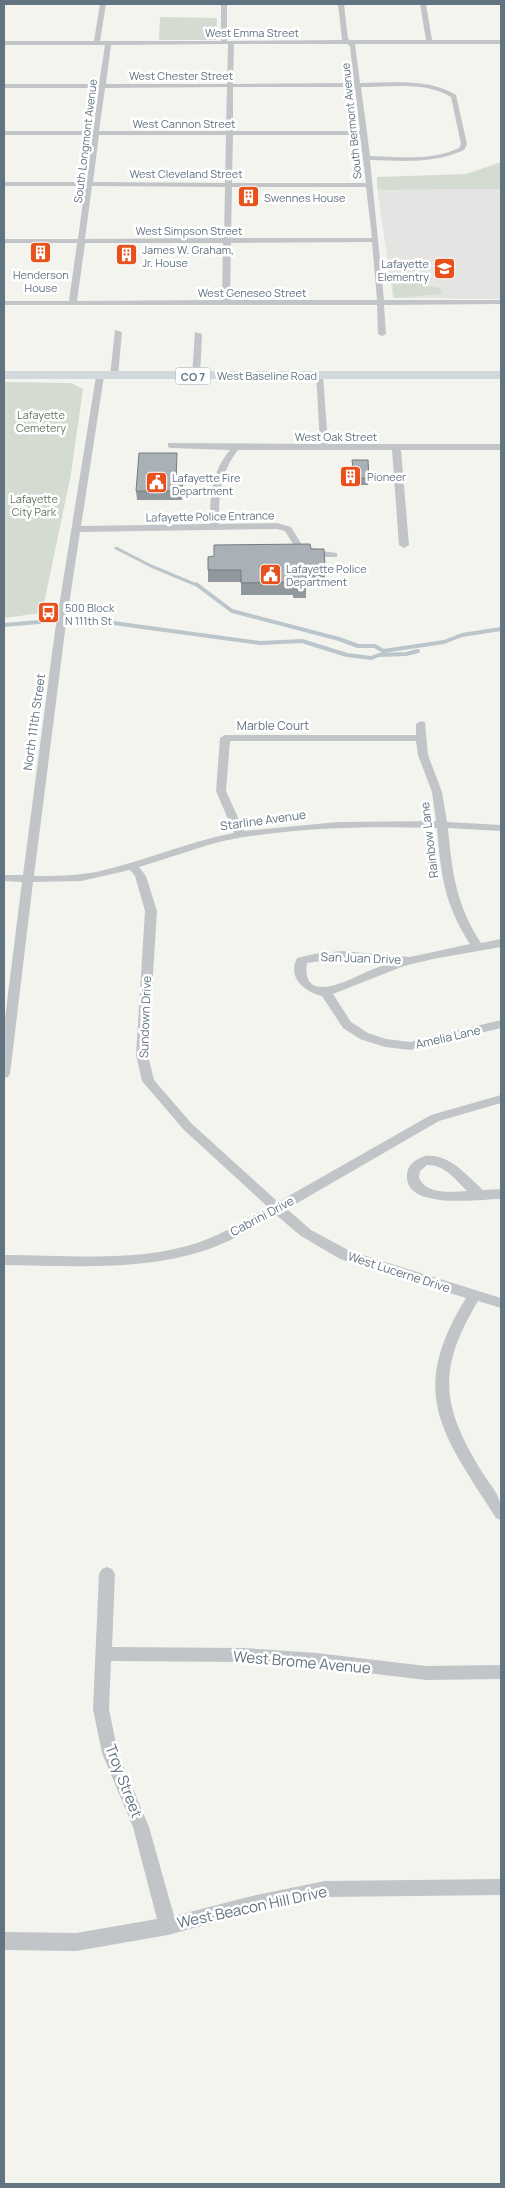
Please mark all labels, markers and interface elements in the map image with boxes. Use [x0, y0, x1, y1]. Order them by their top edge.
street label: West Emma Street [205, 25, 299, 40]
street label: South Bermont Avenue [337, 62, 365, 180]
street label: West Chester Street [129, 68, 233, 83]
street label: South Longmont Avenue [70, 78, 100, 204]
street label: West Cannon Street [132, 116, 236, 131]
street label: West Cleveland Street [129, 166, 243, 181]
building icon: Swennes House [236, 185, 260, 209]
place label: Swennes House [264, 190, 346, 205]
street label: West Simpson Street [136, 223, 242, 238]
building icon: Henderson House [29, 241, 53, 265]
place label: James W. Graham, Jr. House [142, 242, 234, 270]
building icon: James W. Graham, Jr. House [114, 243, 138, 267]
place label: Lafayette Elementry [378, 256, 430, 284]
school or university icon: Lafayette Elementry [433, 257, 457, 281]
place label: Henderson House [13, 267, 69, 295]
street label: West Geneseo Street [198, 285, 306, 300]
road number: CO 7 [176, 368, 210, 384]
street label: West Baseline Road [217, 368, 317, 383]
park label: Lafayette Cemetery [16, 407, 66, 435]
street label: West Oak Street [295, 429, 377, 444]
building icon: Pioneer [339, 464, 363, 488]
place label: Pioneer [367, 469, 406, 484]
place label: Lafayette Fire Department [172, 470, 241, 498]
public building icon: Lafayette Fire Department [144, 471, 168, 495]
park label: Lafayette City Park [10, 491, 58, 519]
street label: Lafayette Police Entrance [145, 507, 275, 525]
place label: Lafayette Police Department [286, 561, 367, 589]
public building icon: Lafayette Police Department [258, 562, 282, 586]
place label: 500 Block N 111th St [65, 600, 115, 628]
bus stop icon: 500 Block N 111th St [37, 601, 61, 625]
street label: North 111th Street [19, 672, 49, 772]
street label: Marble Court [237, 717, 309, 734]
street label: Rainbow Lane [416, 801, 442, 879]
street label: Starline Avenue [219, 806, 307, 834]
street label: San Juan Drive [320, 948, 402, 968]
street label: Sundown Drive [135, 976, 155, 1058]
street label: Amelia Lane [414, 1021, 482, 1053]
street label: Cabrini Drive [227, 1192, 297, 1240]
street label: West Lucerne Drive [346, 1247, 452, 1297]
street label: West Brome Avenue [232, 1646, 372, 1678]
street label: Troy Street [100, 1741, 148, 1821]
street label: West Beacon Hill Drive [175, 1881, 329, 1933]

